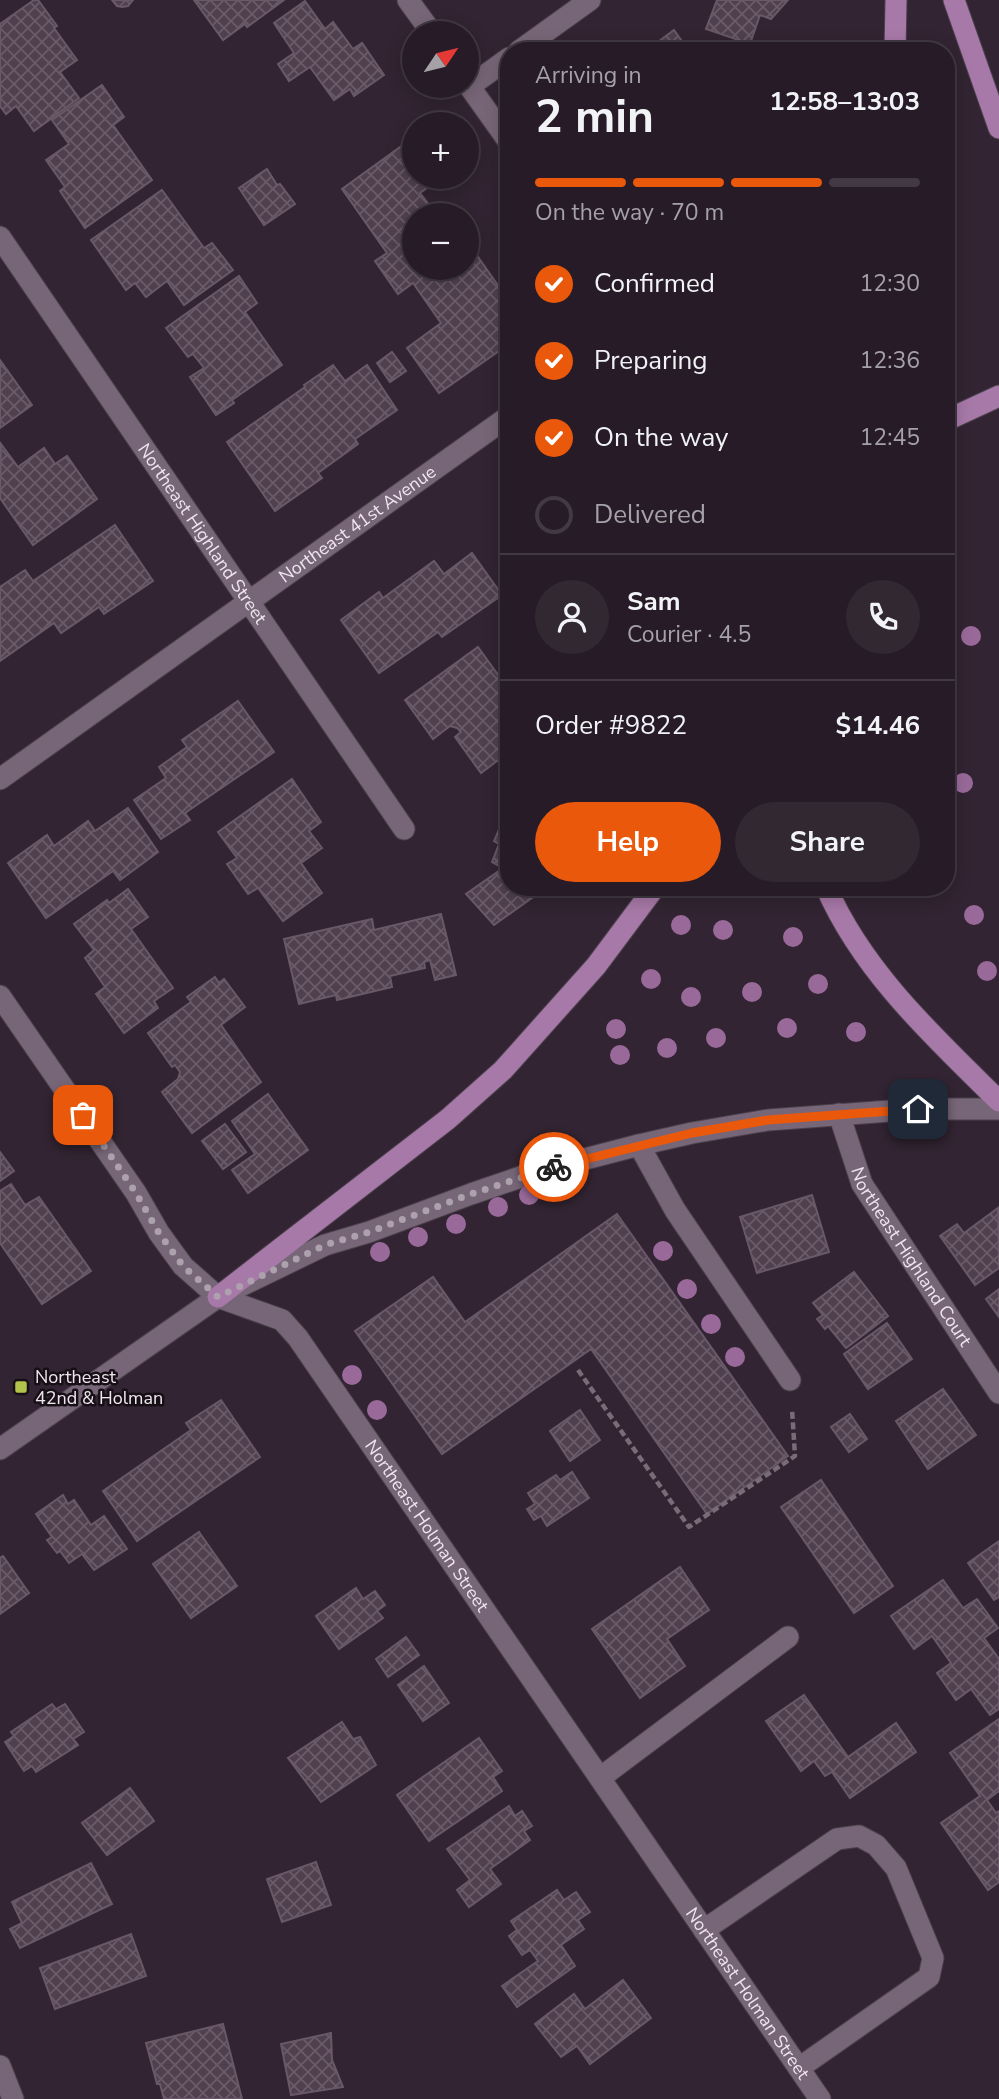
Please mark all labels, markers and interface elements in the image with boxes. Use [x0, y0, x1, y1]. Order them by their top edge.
north arrow [402, 21, 480, 98]
map controls [402, 21, 479, 280]
text: Arriving in [535, 60, 642, 91]
text: 12:58–13:03 [769, 84, 920, 119]
text: 2 min [535, 85, 654, 148]
button: + [402, 112, 479, 189]
text: On the way · 70 m [535, 197, 724, 228]
button: − [402, 203, 479, 280]
icon: check [535, 265, 573, 303]
text: Confirmed [594, 266, 715, 301]
text: 12:30 [860, 268, 920, 299]
icon: check [535, 342, 573, 380]
text: Preparing [594, 343, 707, 378]
text: 12:36 [860, 345, 920, 376]
icon: check [535, 419, 573, 457]
text: On the way [594, 420, 728, 455]
text: 12:45 [860, 422, 920, 453]
street label: Northeast Highland Street [132, 439, 273, 629]
street label: Northeast 41st Avenue [274, 460, 441, 588]
text: Delivered [594, 497, 706, 532]
button: person [535, 580, 609, 654]
button: phone [846, 580, 920, 654]
text: Sam [627, 584, 680, 619]
text: Courier · 4.5 [627, 619, 751, 650]
text: Order #9822 [535, 708, 687, 743]
text: $14.46 [836, 708, 920, 743]
button: Help [535, 802, 721, 882]
button: Share [735, 802, 920, 882]
pin [888, 1079, 948, 1139]
pin [53, 1085, 113, 1145]
icon: home [899, 1090, 937, 1128]
icon: bag [64, 1096, 102, 1134]
courier [519, 1132, 589, 1202]
icon: bike [535, 1148, 573, 1186]
street label: Northeast Highland Court [845, 1164, 978, 1352]
place label: Northeast 42nd & Holman [35, 1365, 163, 1410]
marker: Northeast 42nd & Holman [13, 1379, 29, 1395]
street label: Northeast Holman Street [359, 1435, 495, 1617]
street label: Northeast Holman Street [680, 1903, 815, 2085]

